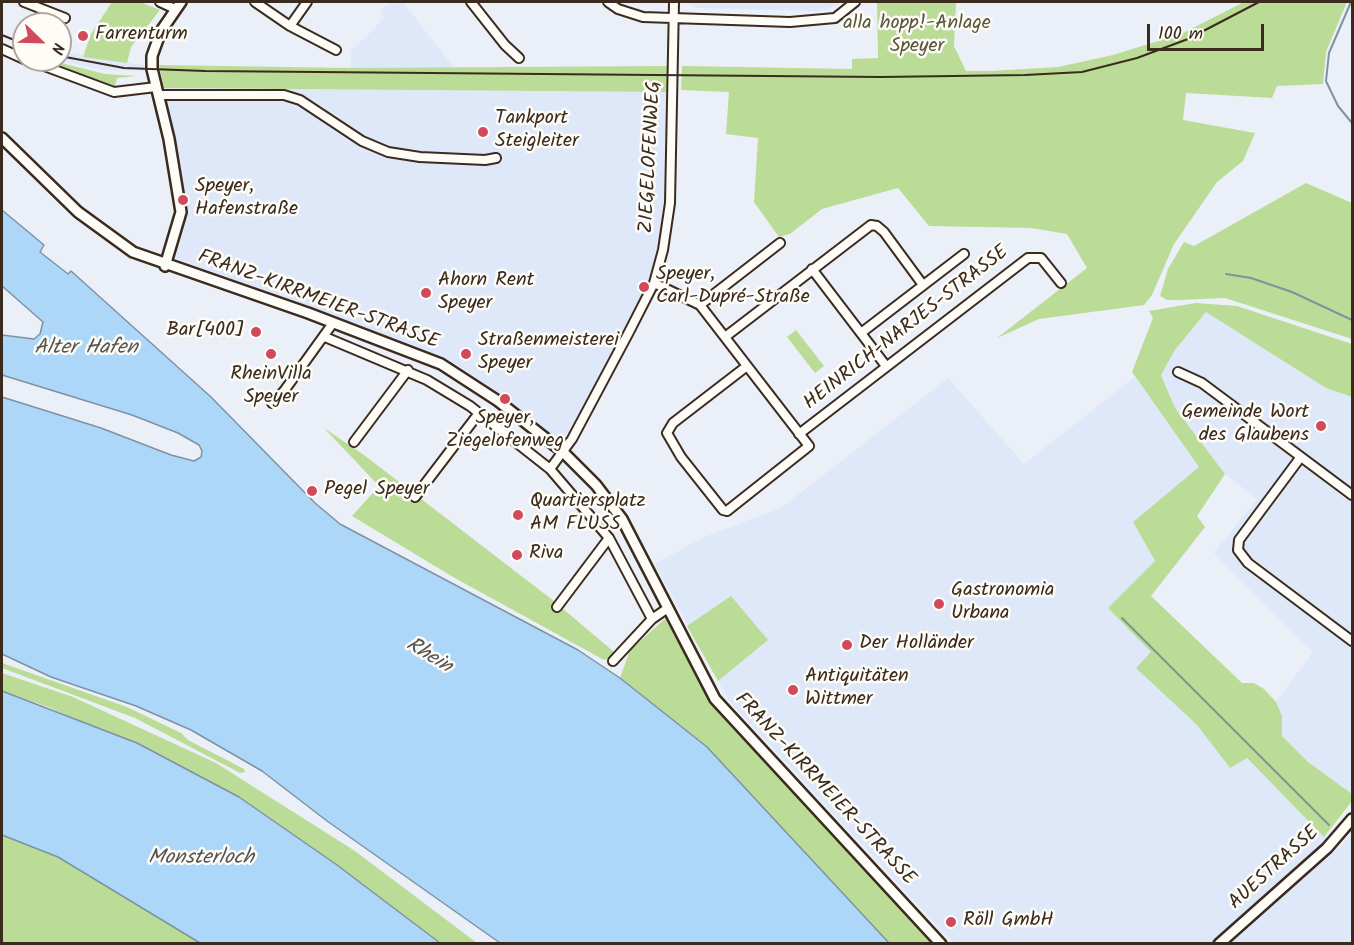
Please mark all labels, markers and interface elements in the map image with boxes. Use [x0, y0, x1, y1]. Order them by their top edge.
north arrow [12, 12, 72, 72]
scale bar [1150, 12, 1267, 50]
park label: alla hopp!-Anlage Speyer [843, 13, 991, 60]
text: 100 m [1158, 20, 1203, 49]
place label: Farrenturm [95, 24, 188, 48]
marker: Farrenturm [76, 29, 90, 43]
text: N [44, 39, 71, 58]
street label: ZIEGELOFENWEG [636, 80, 668, 234]
place label: Tankport Steigleiter [495, 108, 579, 155]
marker: Tankport Steigleiter [476, 125, 490, 139]
place label: Speyer, Hafenstraße [195, 176, 298, 223]
marker: Speyer, Hafenstraße [176, 193, 190, 207]
street label: HEINRICH-NARJES-STRASSE [800, 241, 1014, 417]
street label: FRANZ-KIRRMEIER-STRASSE [194, 246, 442, 356]
place label: Speyer, Carl-Dupré-Straße [656, 264, 810, 311]
place label: Ahorn Rent Speyer [438, 270, 534, 317]
marker: Speyer, Carl-Dupré-Straße [637, 280, 651, 294]
marker: Ahorn Rent Speyer [419, 286, 433, 300]
place label: Bar[400] [166, 320, 244, 344]
marker: Bar[400] [249, 325, 263, 339]
place label: Straßenmeisterei Speyer [478, 330, 619, 377]
water label: Alter Hafen [34, 336, 138, 362]
marker: RheinVilla Speyer [264, 347, 278, 361]
marker: Straßenmeisterei Speyer [459, 347, 473, 361]
place label: RheinVilla Speyer [230, 364, 312, 411]
marker: Speyer, Ziegelofenweg [498, 392, 512, 406]
place label: Gemeinde Wort des Glaubens [1181, 402, 1309, 449]
place label: Speyer, Ziegelofenweg [446, 408, 564, 455]
marker: Gemeinde Wort des Glaubens [1314, 419, 1328, 433]
place label: Pegel Speyer [324, 479, 429, 503]
marker: Pegel Speyer [305, 484, 319, 498]
place label: Quartiersplatz AM FLUSS [530, 491, 645, 538]
marker: Quartiersplatz AM FLUSS [511, 508, 525, 522]
place label: Riva [529, 543, 563, 567]
marker: Riva [510, 548, 524, 562]
place label: Gastronomia Urbana [951, 580, 1054, 627]
marker: Gastronomia Urbana [932, 597, 946, 611]
place label: Der Holländer [859, 633, 973, 657]
water label: Rhein [400, 634, 456, 680]
marker: Der Holländer [840, 638, 854, 652]
place label: Antiquitäten Wittmer [805, 666, 909, 713]
marker: Antiquitäten Wittmer [786, 683, 800, 697]
street label: FRANZ-KIRRMEIER-STRASSE [728, 689, 920, 891]
street label: AUESTRASSE [1225, 822, 1325, 916]
water label: Monsterloch [148, 846, 254, 872]
place label: Röll GmbH [963, 910, 1054, 934]
marker: Röll GmbH [944, 915, 958, 929]

